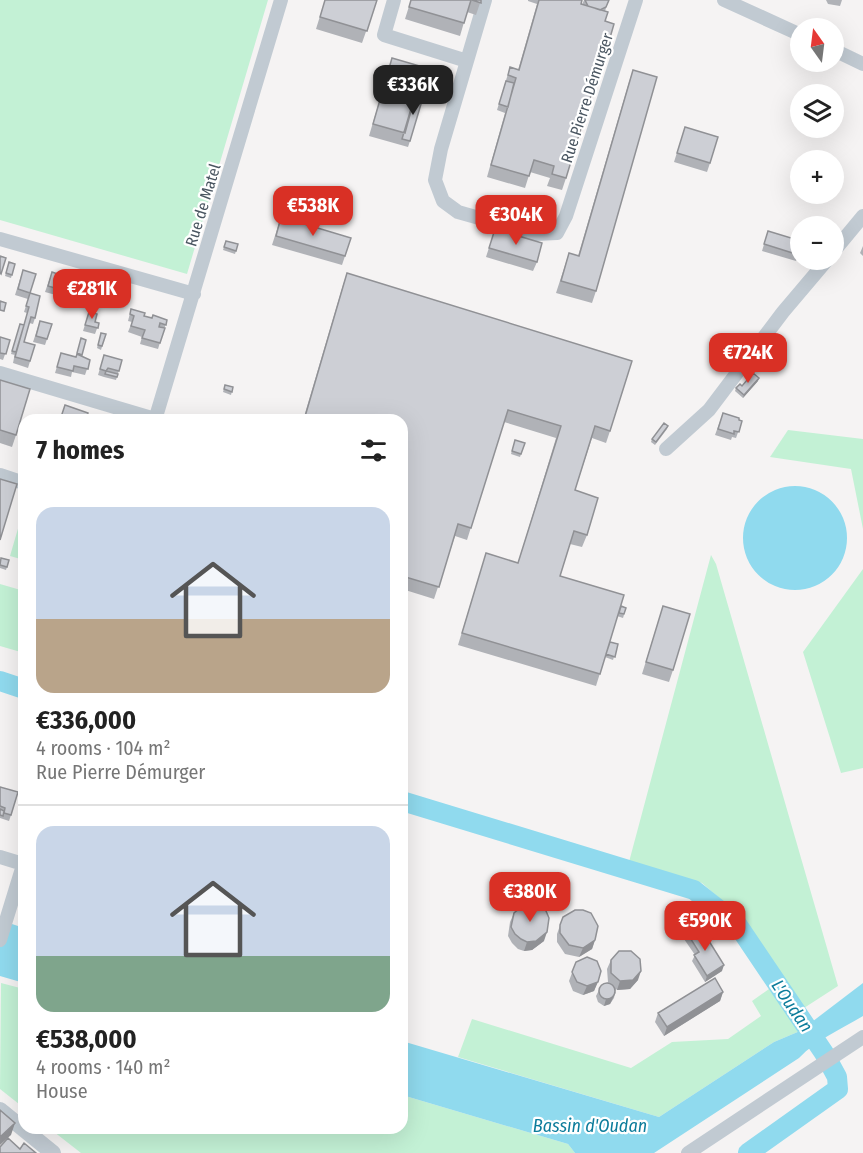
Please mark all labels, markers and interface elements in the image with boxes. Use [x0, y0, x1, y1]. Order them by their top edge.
north arrow [790, 18, 844, 72]
map controls [790, 18, 844, 270]
street label: Rue Pierre Démurger [557, 30, 617, 165]
pin: €336K [371, 65, 455, 116]
text: €336K [387, 72, 439, 96]
button: layers [790, 84, 844, 138]
button: + [790, 150, 844, 204]
street label: Rue de Matel [181, 161, 225, 249]
pin: €538K [271, 186, 355, 237]
text: €538K [287, 193, 339, 217]
pin: €304K [474, 195, 558, 246]
text: €304K [490, 202, 543, 226]
button: − [790, 216, 844, 270]
pin: €281K [50, 269, 134, 320]
text: €281K [67, 276, 117, 300]
pin: €724K [706, 333, 790, 384]
text: €724K [723, 340, 773, 364]
icon: filters [357, 434, 390, 467]
text: 7 homes [36, 435, 124, 466]
icon: home [159, 546, 267, 654]
text: €336,000 [36, 705, 136, 736]
text: 4 rooms · 104 m² [36, 736, 171, 760]
text: Rue Pierre Démurger [36, 760, 205, 784]
icon: home [159, 865, 267, 973]
pin: €380K [488, 872, 572, 923]
text: €380K [503, 879, 557, 903]
pin: €590K [663, 901, 747, 952]
text: €590K [678, 908, 732, 932]
water label: L'Oudan [766, 976, 818, 1036]
text: €538,000 [36, 1024, 137, 1055]
text: 4 rooms · 140 m² [36, 1055, 171, 1079]
text: House [36, 1079, 88, 1103]
water label: Bassin d'Oudan [533, 1115, 647, 1137]

